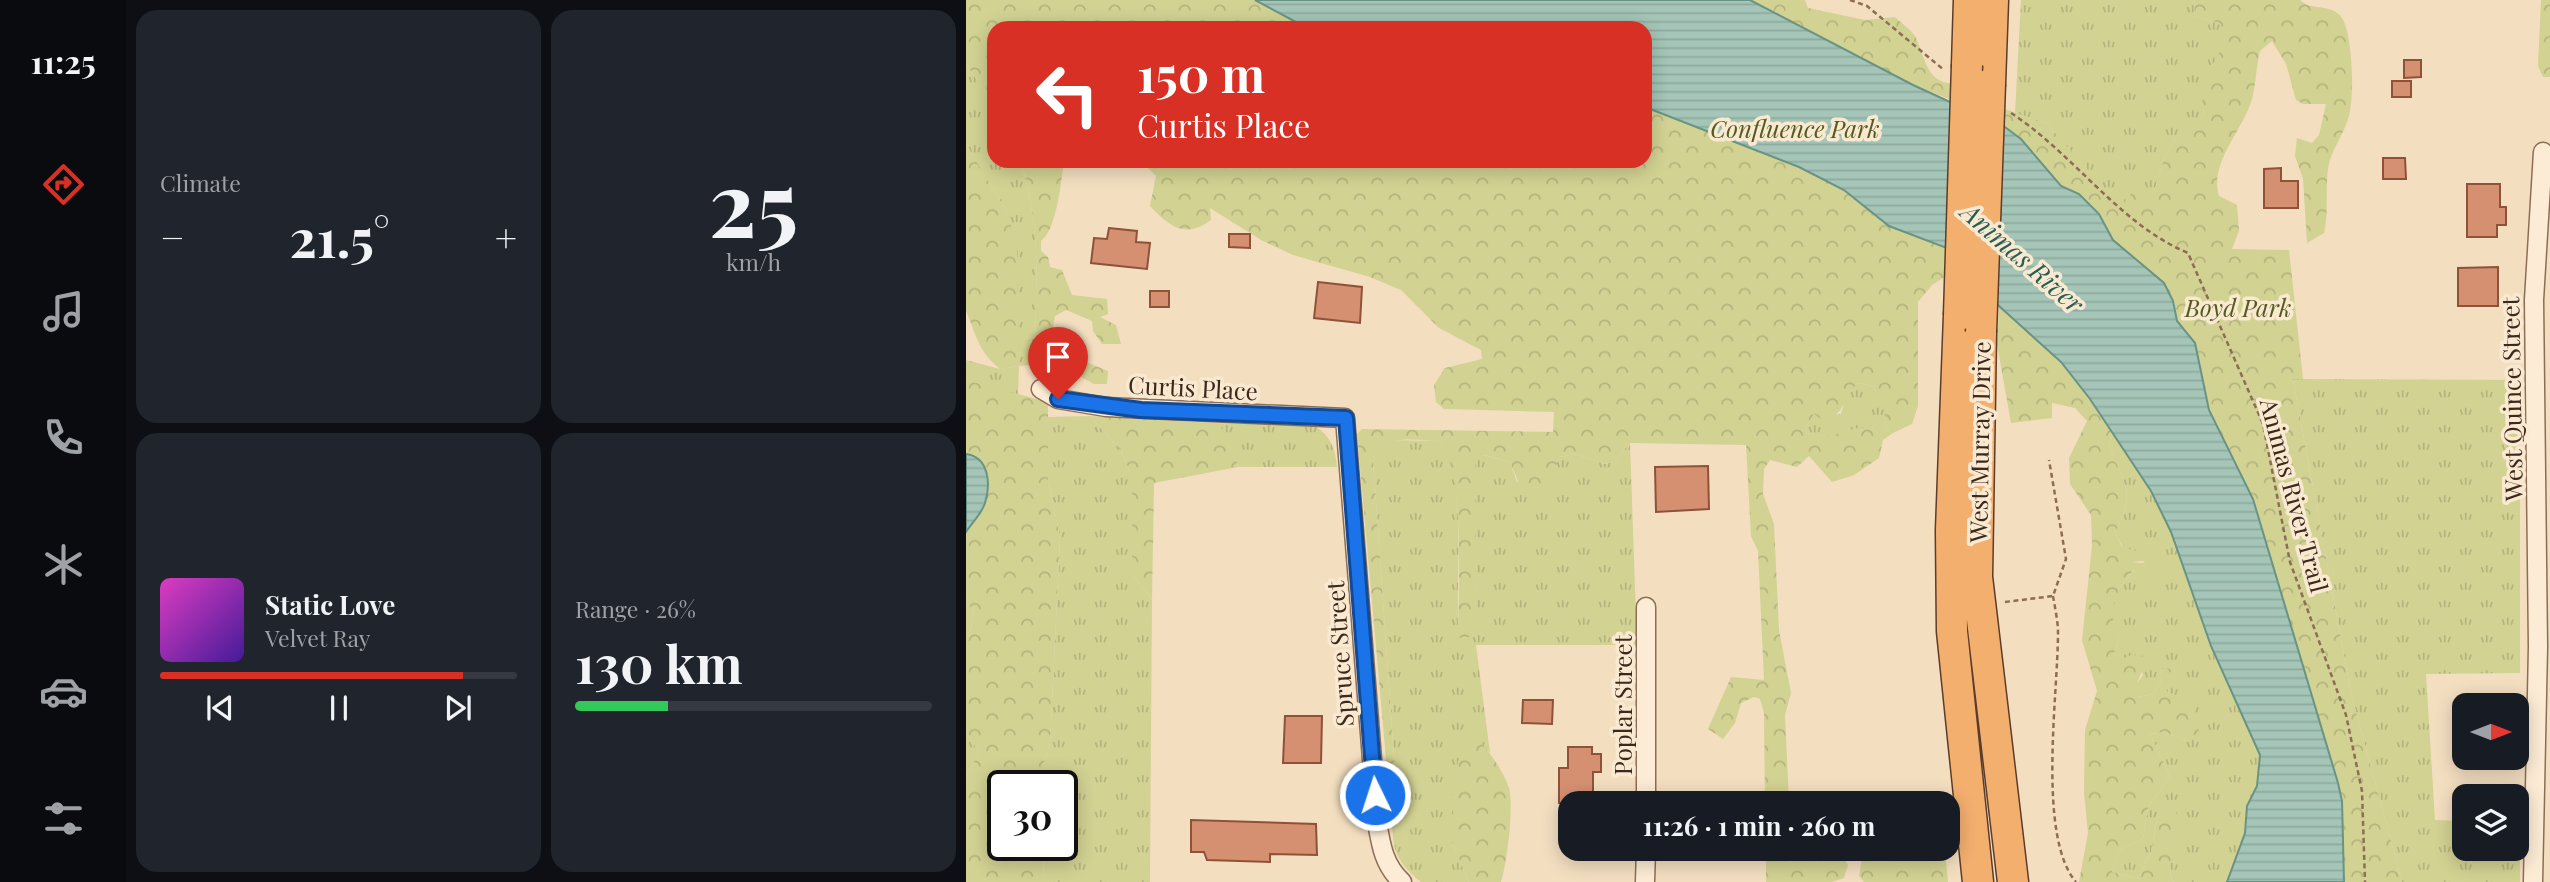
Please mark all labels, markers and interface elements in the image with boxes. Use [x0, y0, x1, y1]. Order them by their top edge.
text: 11:25 [30, 39, 96, 82]
text: 150 m [1137, 40, 1265, 105]
icon: left [1022, 49, 1113, 140]
text: Curtis Place [1137, 103, 1310, 146]
park label: Confluence Park [1710, 112, 1880, 144]
text: 25 [709, 140, 798, 261]
icon: directions [39, 160, 88, 209]
text: Climate [160, 167, 241, 198]
water label: Animas River [1952, 192, 2092, 321]
text: 21.5° [290, 202, 390, 271]
text: − [160, 211, 185, 262]
text: + [495, 211, 517, 262]
text: km/h [726, 246, 781, 277]
icon: music [39, 287, 88, 336]
park label: Boyd Park [2184, 291, 2291, 323]
street label: West Quince Street [2493, 296, 2529, 502]
pin [1028, 327, 1088, 399]
icon: arrive [1039, 338, 1077, 376]
street label: West Murray Drive [1961, 341, 1997, 544]
street label: Curtis Place [1127, 368, 1259, 406]
street label: Animas River Trail [2253, 393, 2336, 596]
icon: phone [39, 413, 88, 462]
icon: climate [39, 540, 88, 589]
street label: Spruce Street [1318, 580, 1360, 728]
text: Static Love [265, 587, 395, 622]
text: Range · 26% [575, 593, 696, 624]
text: Velvet Ray [265, 622, 370, 653]
text: 130 km [575, 628, 742, 697]
street label: Poplar Street [1606, 634, 1638, 775]
icon: car [39, 667, 88, 716]
icon: previous [201, 689, 239, 727]
icon: pause [320, 689, 358, 727]
icon: next [439, 689, 477, 727]
north arrow [2452, 693, 2529, 770]
map controls [2452, 693, 2529, 861]
position arrow [1338, 758, 1412, 832]
speed limit sign: 30 [987, 770, 1078, 861]
button: layers [2452, 784, 2529, 861]
icon: filters [39, 794, 88, 843]
text: 11:26 · 1 min · 260 m [1643, 808, 1875, 843]

